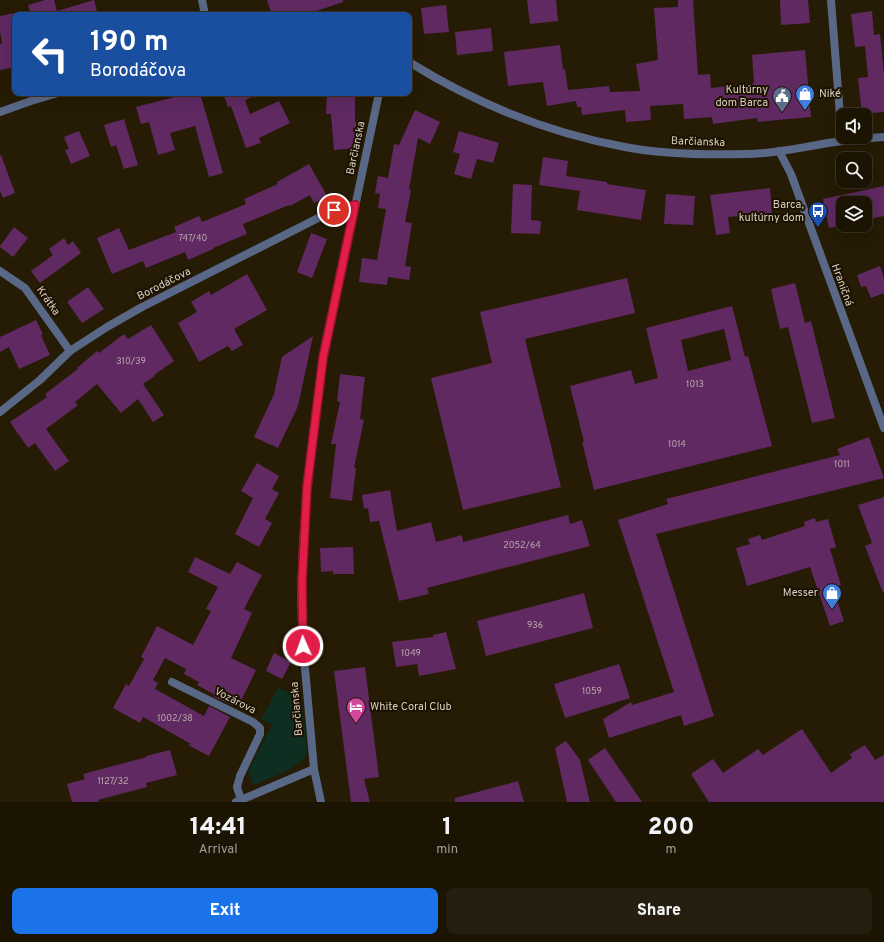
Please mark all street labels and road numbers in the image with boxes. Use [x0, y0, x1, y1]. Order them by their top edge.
street label: Barčianska [343, 120, 369, 176]
street label: Barčianska [671, 134, 726, 150]
street label: Hraničná [828, 262, 856, 308]
street label: Borodáčova [135, 264, 193, 304]
street label: Krátka [33, 284, 63, 319]
street label: Barčianska [288, 681, 306, 737]
street label: Vozárova [212, 685, 258, 717]

